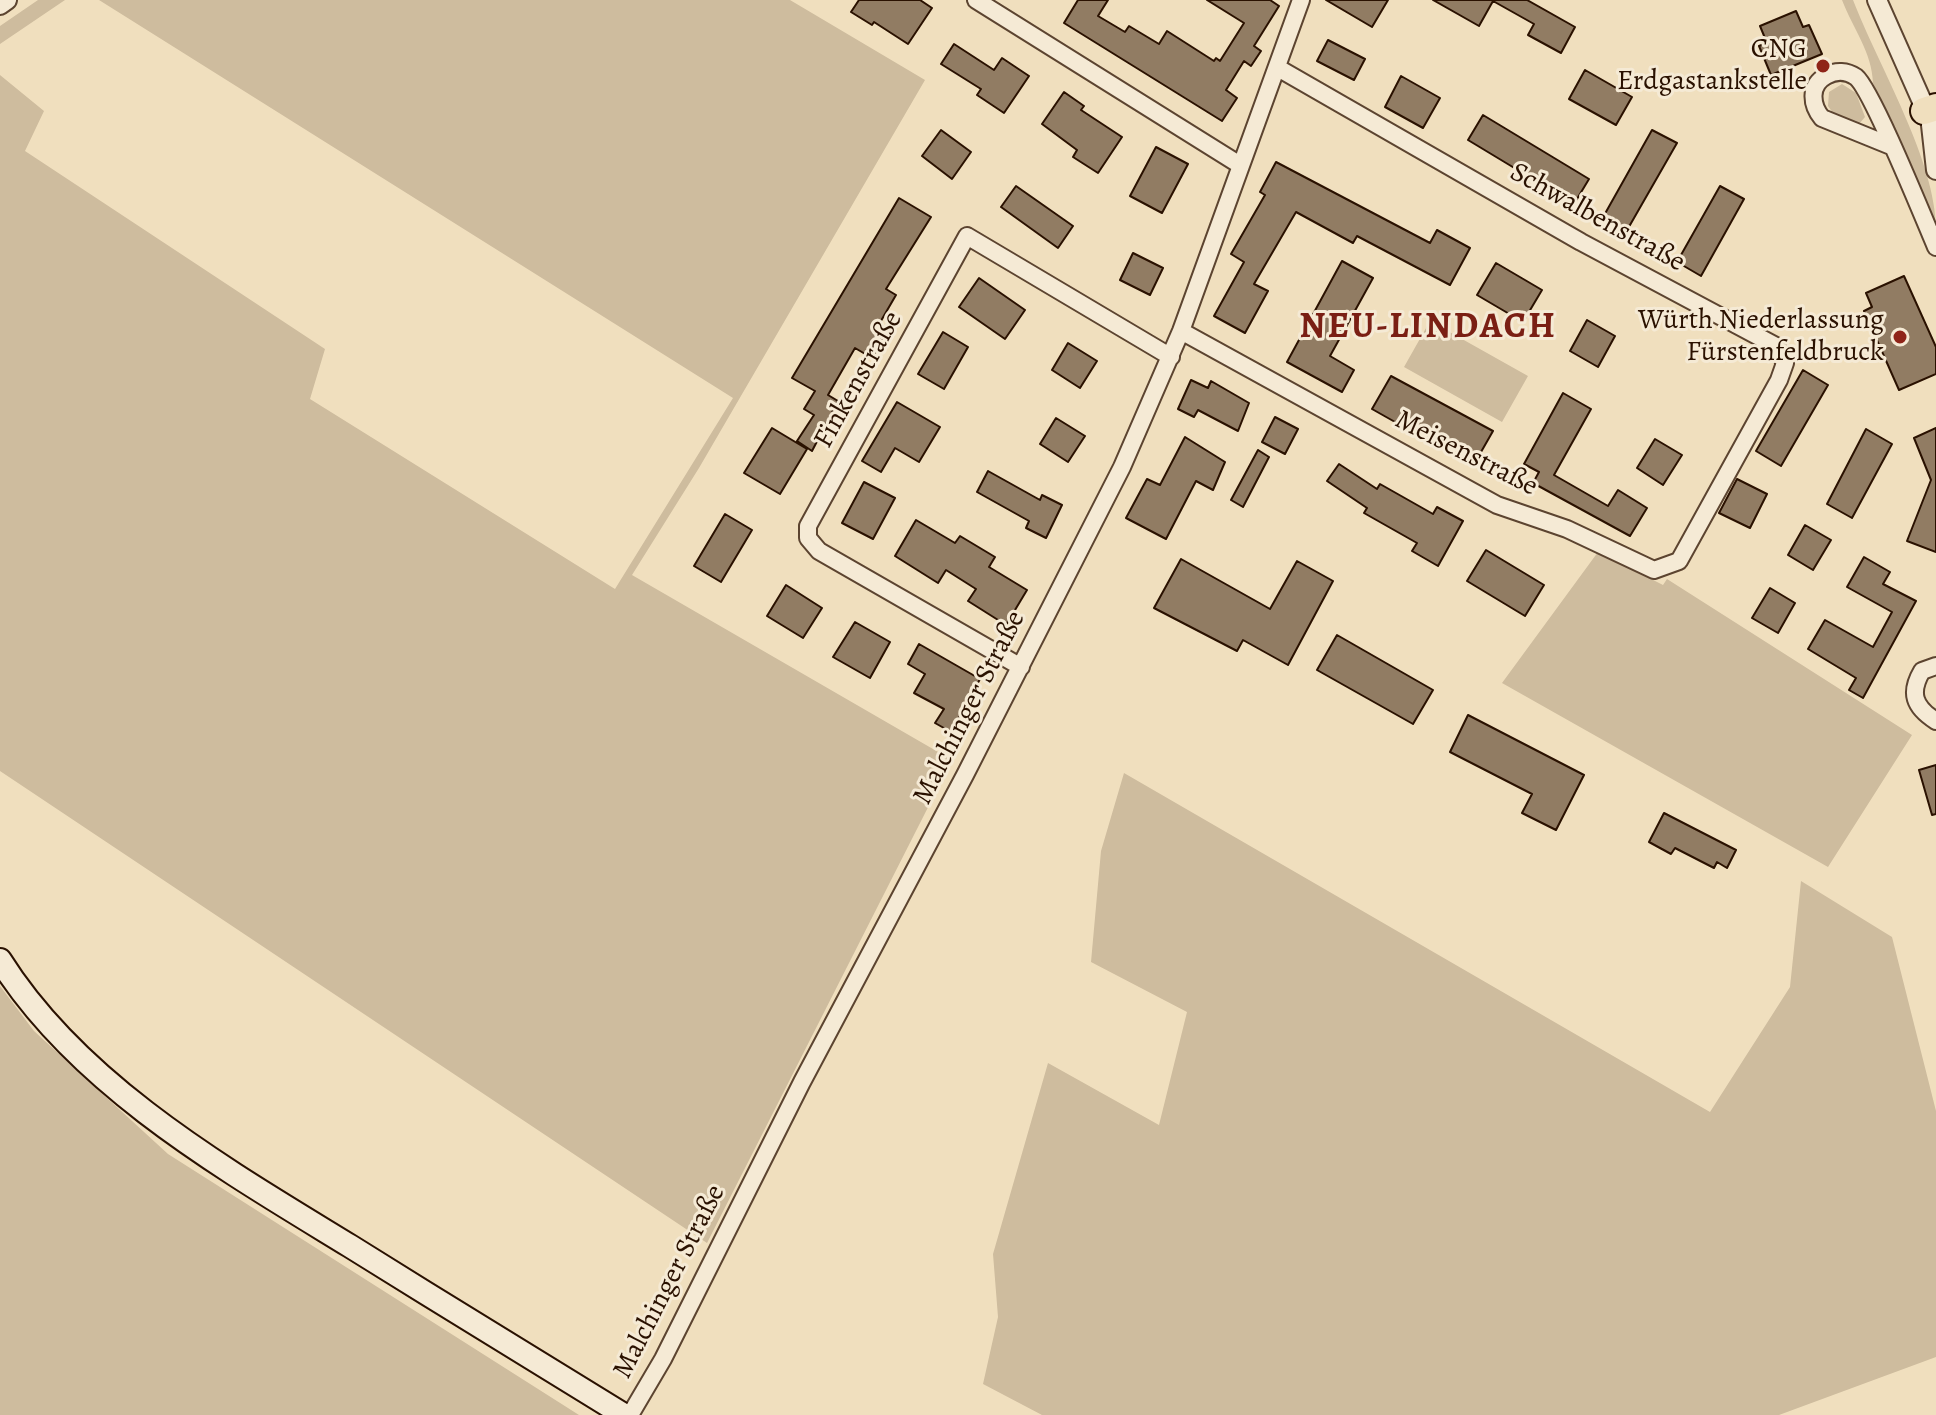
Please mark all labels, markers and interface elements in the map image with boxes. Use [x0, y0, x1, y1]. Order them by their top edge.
place label: CNG Erdgastankstelle [1617, 33, 1807, 99]
marker: CNG Erdgastankstelle [1814, 57, 1832, 75]
street label: Schwalbenstraße [1504, 156, 1690, 280]
place label: Würth Niederlassung Fürstenfeldbruck [1638, 304, 1884, 370]
street label: Finkenstraße [808, 306, 910, 454]
district label: NEU-LINDACH [1299, 306, 1557, 350]
marker: Würth Niederlassung Fürstenfeldbruck [1891, 328, 1909, 346]
street label: Meisenstraße [1389, 404, 1543, 504]
street label: Malchinger Straße [907, 606, 1033, 810]
street label: Malchinger Straße [607, 1180, 733, 1384]

